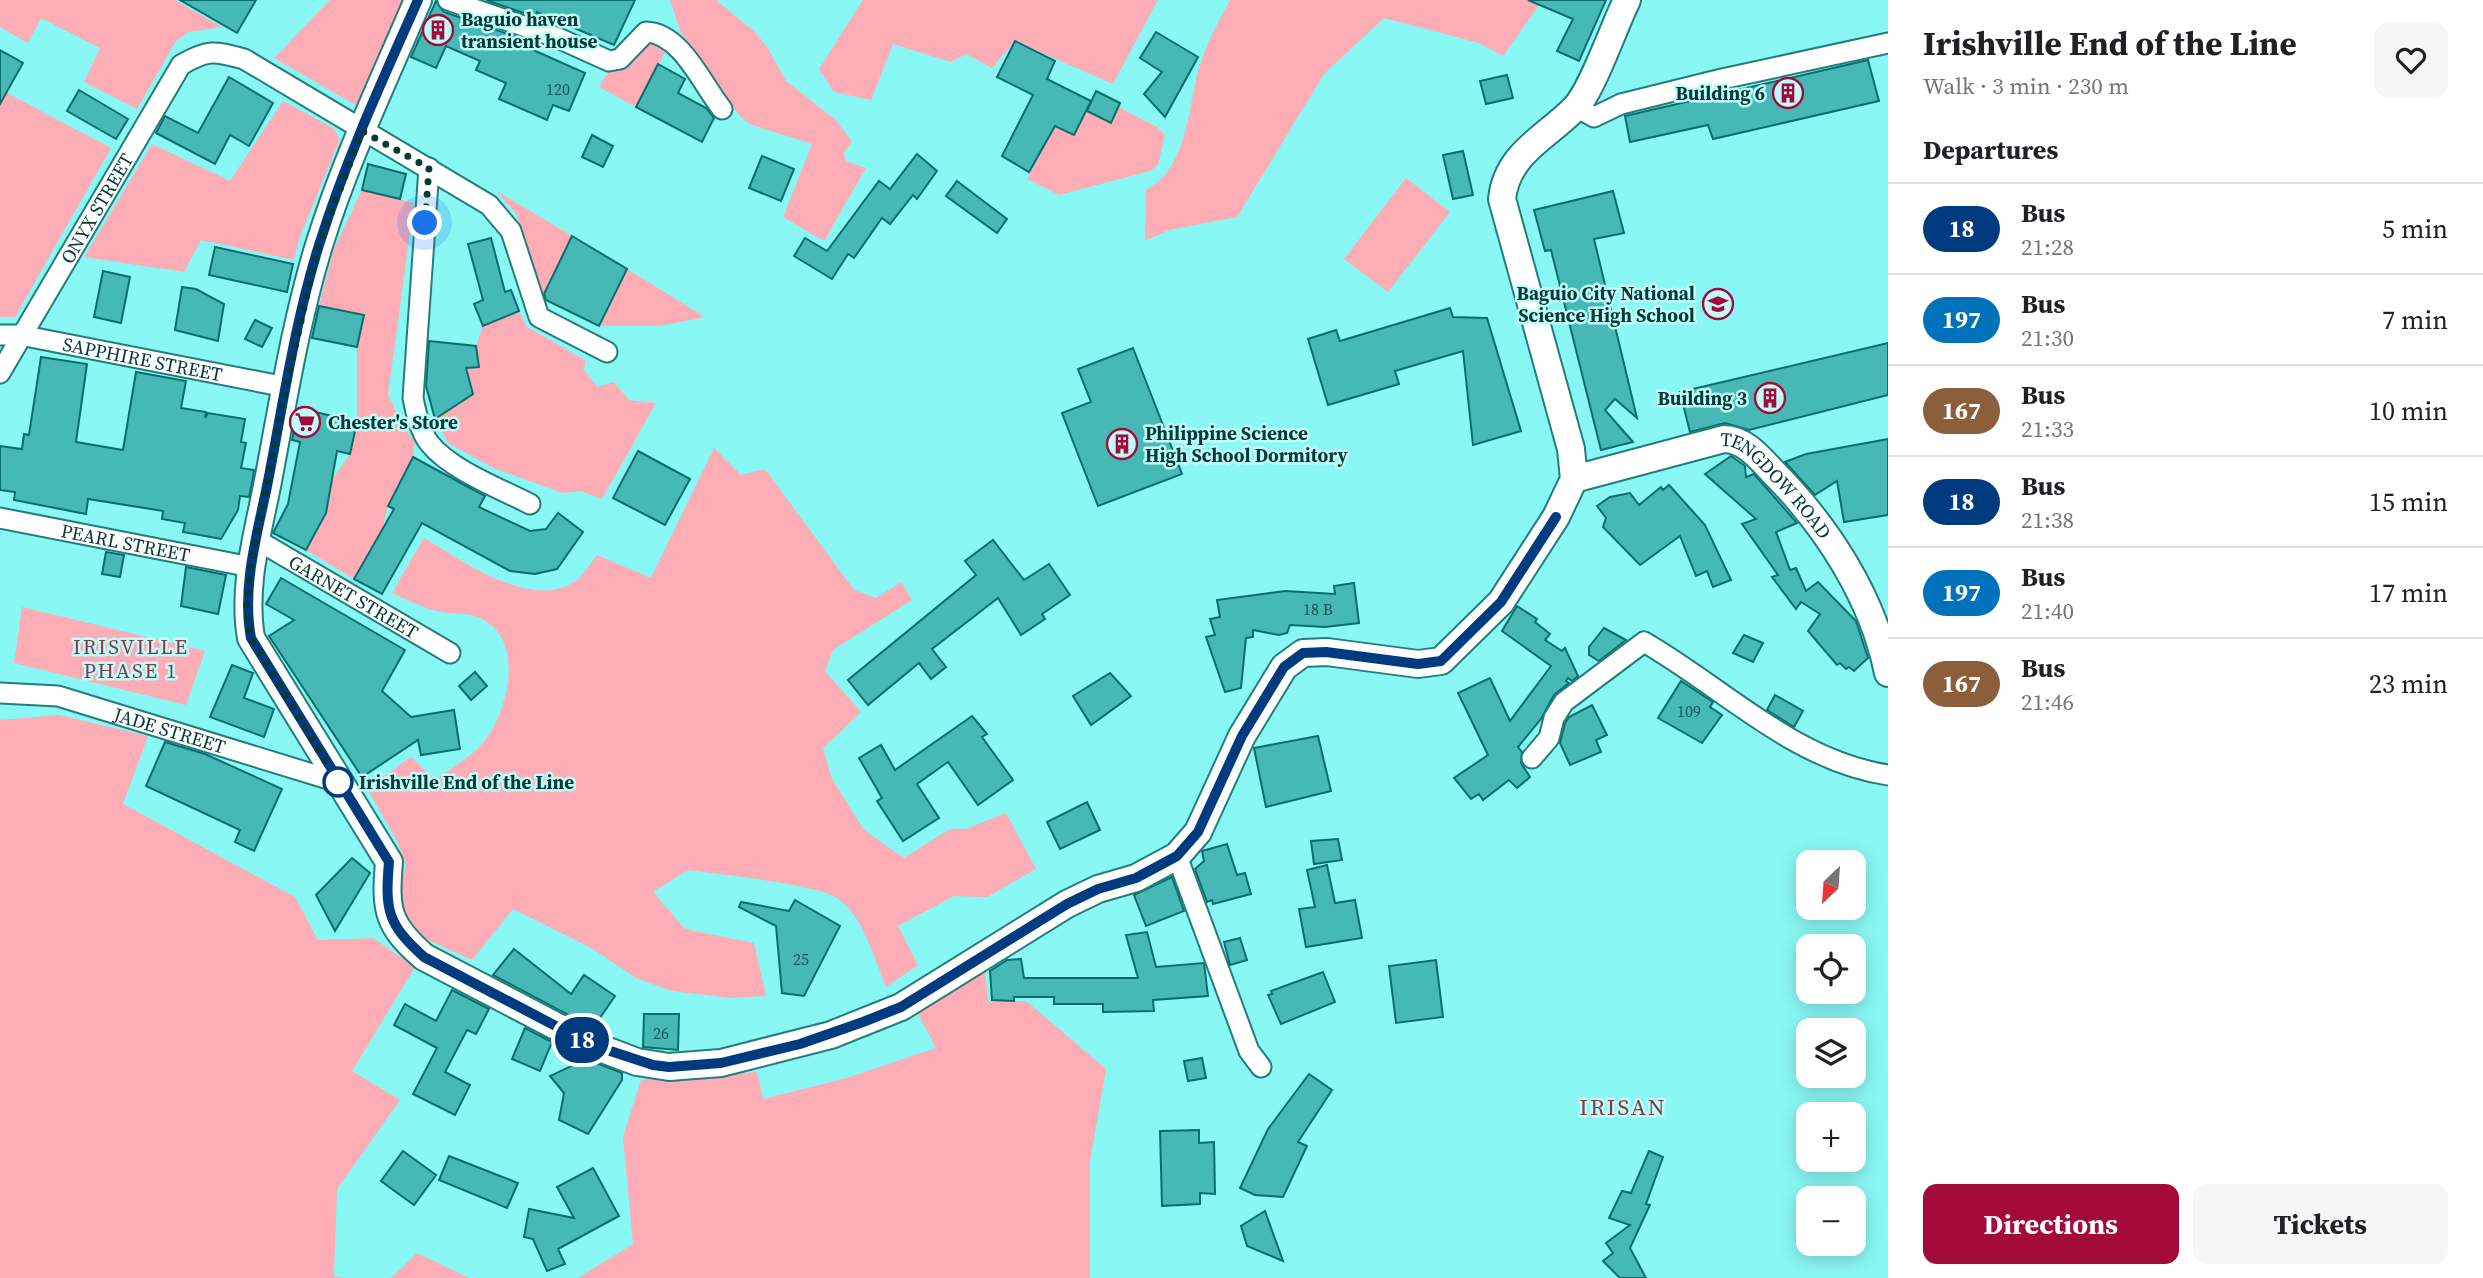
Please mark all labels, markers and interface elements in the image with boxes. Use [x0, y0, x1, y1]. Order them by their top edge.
place label: Baguio haven transient house [461, 6, 598, 54]
building icon: Baguio haven transient house [421, 13, 455, 47]
text: Irishville End of the Line [1923, 21, 2297, 66]
button: heart [2374, 23, 2448, 97]
text: Walk · 3 min · 230 m [1923, 70, 2129, 102]
building icon: Building 6 [1771, 76, 1805, 110]
house number: 120 [546, 78, 570, 100]
place label: Building 6 [1676, 80, 1765, 106]
text: Departures [1923, 132, 2058, 168]
street label: ONYX STREET [54, 148, 140, 268]
text: Bus [2021, 195, 2065, 231]
your location [407, 205, 442, 240]
text: 5 min [2382, 211, 2448, 247]
text: 18 [1948, 212, 1975, 245]
text: 21:28 [2021, 231, 2074, 263]
place label: Baguio City National Science High School [1517, 280, 1695, 328]
text: Bus [2021, 286, 2065, 322]
school or university icon: Baguio City National Science High School [1701, 287, 1735, 321]
text: 7 min [2382, 302, 2448, 338]
text: 197 [1942, 303, 1981, 336]
text: 21:30 [2021, 322, 2074, 354]
street label: SAPPHIRE STREET [61, 331, 225, 387]
text: Bus [2021, 377, 2065, 413]
building icon: Building 3 [1753, 381, 1787, 415]
place label: Building 3 [1658, 385, 1747, 411]
text: 10 min [2369, 393, 2448, 429]
text: 167 [1942, 394, 1981, 427]
supermarket icon: Chester's Store [288, 405, 322, 439]
place label: Chester's Store [328, 409, 458, 435]
text: 21:33 [2021, 413, 2074, 445]
place label: Philippine Science High School Dormitory [1145, 420, 1348, 468]
street label: TENGDOW ROAD [1720, 426, 1838, 544]
building icon: Philippine Science High School Dormitory [1105, 427, 1139, 461]
text: Bus [2021, 468, 2065, 504]
text: 15 min [2369, 484, 2448, 520]
text: 18 [1948, 485, 1975, 518]
text: 21:38 [2021, 504, 2074, 536]
street label: PEARL STREET [59, 517, 193, 568]
street label: GARNET STREET [284, 548, 424, 645]
text: Bus [2021, 559, 2065, 595]
text: 17 min [2369, 575, 2448, 611]
text: 197 [1942, 576, 1981, 609]
text: 21:40 [2021, 595, 2074, 627]
house number: 18 B [1303, 598, 1333, 620]
district label: IRISVILLE PHASE 1 [73, 632, 189, 685]
text: Bus [2021, 650, 2065, 686]
text: 23 min [2369, 666, 2448, 702]
text: 167 [1942, 667, 1981, 700]
text: 21:46 [2021, 686, 2074, 718]
house number: 109 [1677, 700, 1701, 722]
street label: JADE STREET [110, 701, 229, 760]
marker: Irishville End of the Line [323, 767, 353, 797]
place label: Irishville End of the Line [359, 769, 574, 795]
north arrow [1796, 850, 1866, 920]
map controls [1796, 850, 1866, 1256]
button: locate [1796, 934, 1866, 1004]
house number: 25 [793, 948, 809, 970]
line badge: 18 [550, 1017, 614, 1063]
button: layers [1796, 1018, 1866, 1088]
house number: 26 [653, 1022, 669, 1044]
text: 18 [569, 1023, 595, 1056]
district label: IRISAN [1579, 1091, 1667, 1123]
button: + [1796, 1102, 1866, 1172]
button: Directions [1923, 1184, 2179, 1264]
button: Tickets [2193, 1184, 2448, 1264]
button: − [1796, 1186, 1866, 1256]

